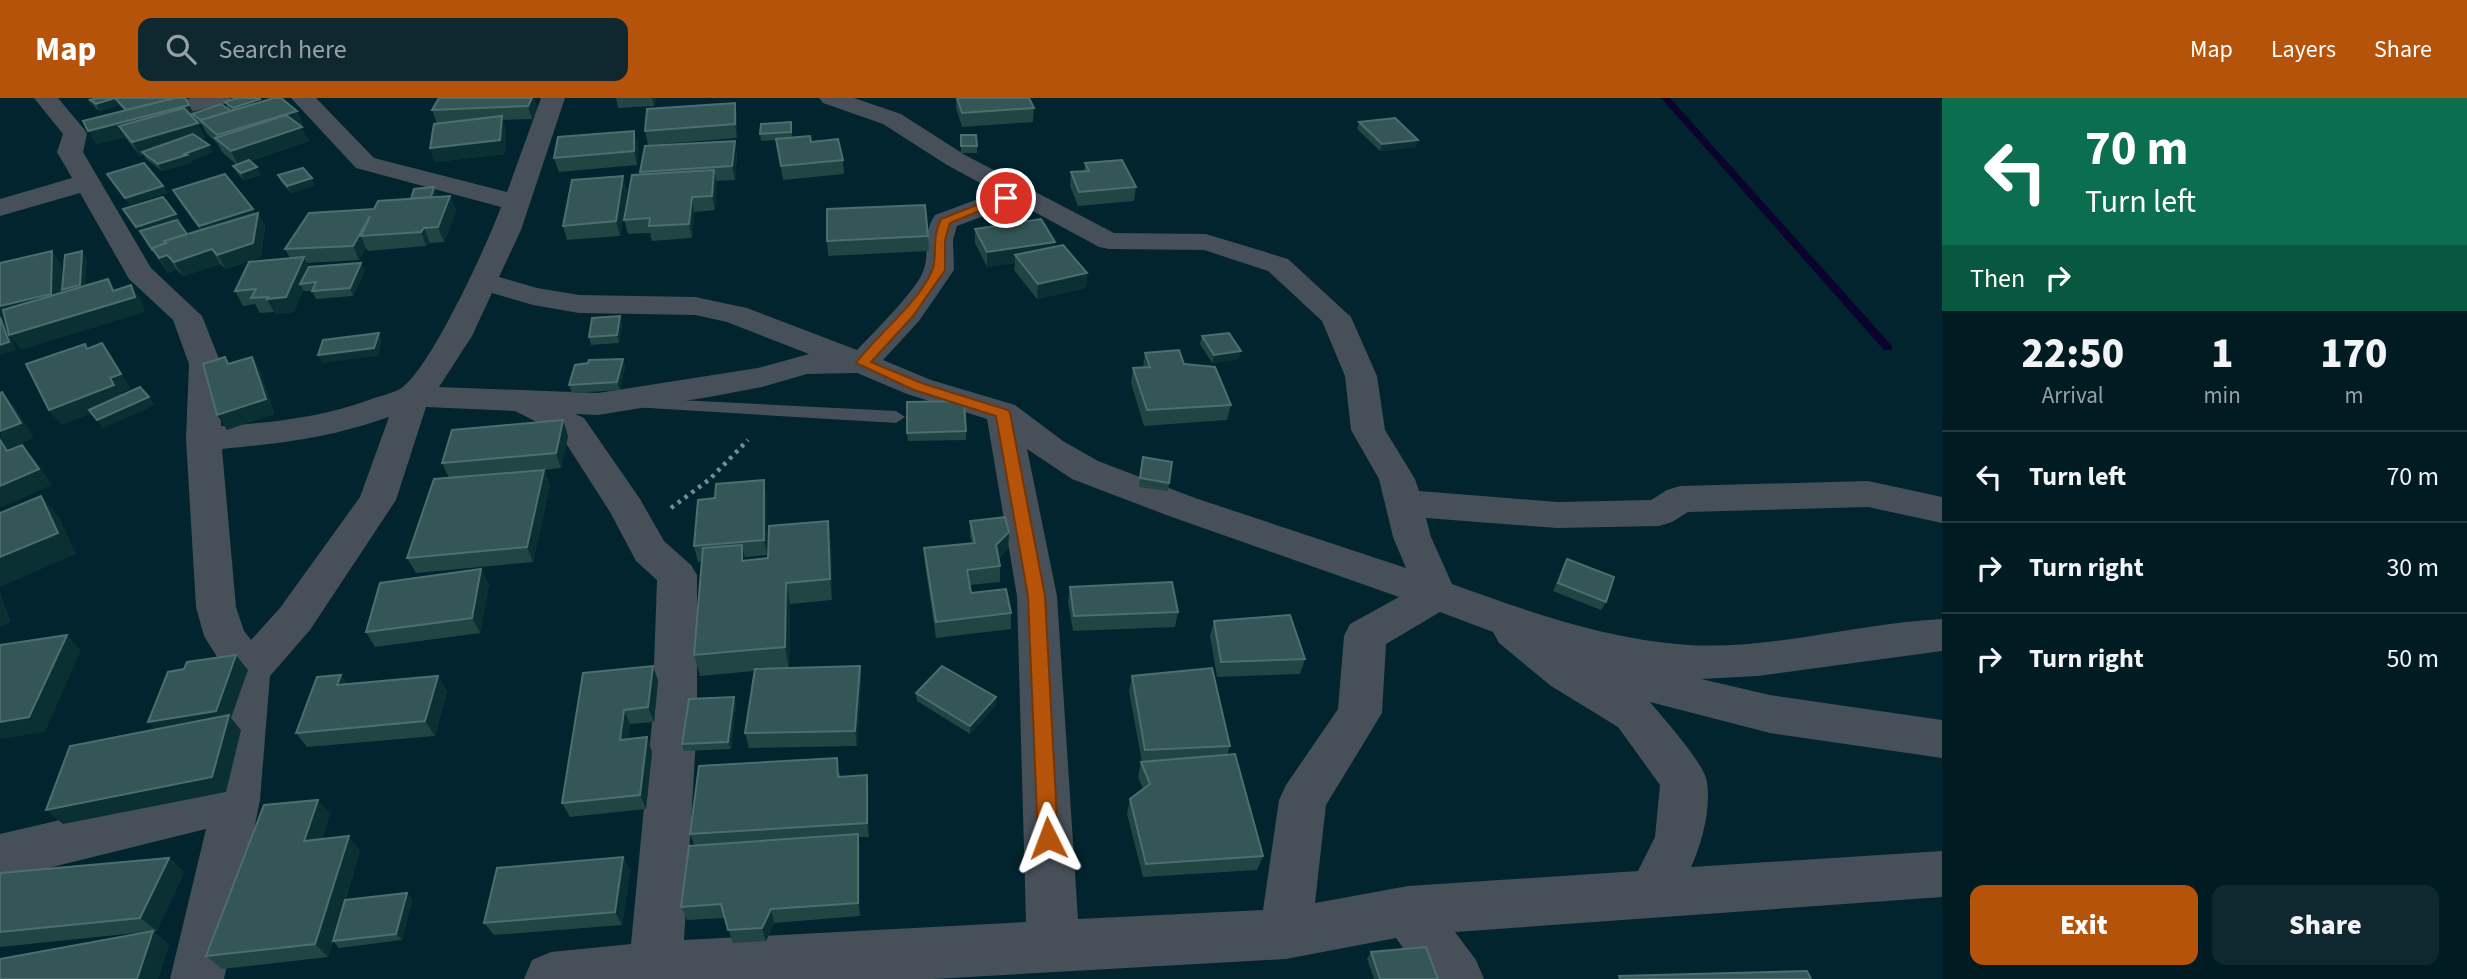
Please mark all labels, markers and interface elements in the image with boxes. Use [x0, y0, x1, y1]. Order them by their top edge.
search box [138, 18, 628, 81]
text: Map [35, 26, 96, 73]
icon: search [162, 30, 200, 68]
text: Search here [218, 31, 347, 68]
text: Map [2190, 32, 2233, 67]
text: Layers [2271, 32, 2336, 67]
text: Share [2374, 32, 2432, 67]
text: 70 m [2085, 114, 2189, 184]
icon: left [1970, 126, 2061, 217]
pin [976, 168, 1036, 228]
icon: arrive [987, 179, 1025, 217]
text: Turn left [2085, 179, 2196, 225]
icon: right [2039, 259, 2077, 297]
text: Then [1970, 260, 2025, 297]
text: 22:50 [2021, 324, 2124, 384]
text: 1 [2211, 324, 2233, 384]
text: 170 [2320, 324, 2388, 384]
text: Arrival [2042, 379, 2104, 412]
text: min [2204, 379, 2241, 412]
text: m [2344, 379, 2363, 412]
icon: left [1970, 458, 2008, 496]
text: Turn left [2029, 458, 2126, 495]
text: 70 m [2386, 458, 2439, 495]
icon: right [1970, 549, 2008, 587]
text: Turn right [2029, 549, 2144, 586]
text: 30 m [2386, 549, 2439, 586]
icon: right [1970, 640, 2008, 678]
text: Turn right [2029, 640, 2144, 677]
text: 50 m [2386, 640, 2439, 677]
position arrow [1011, 801, 1085, 875]
button: Exit [1970, 885, 2198, 965]
button: Share [2212, 885, 2439, 965]

